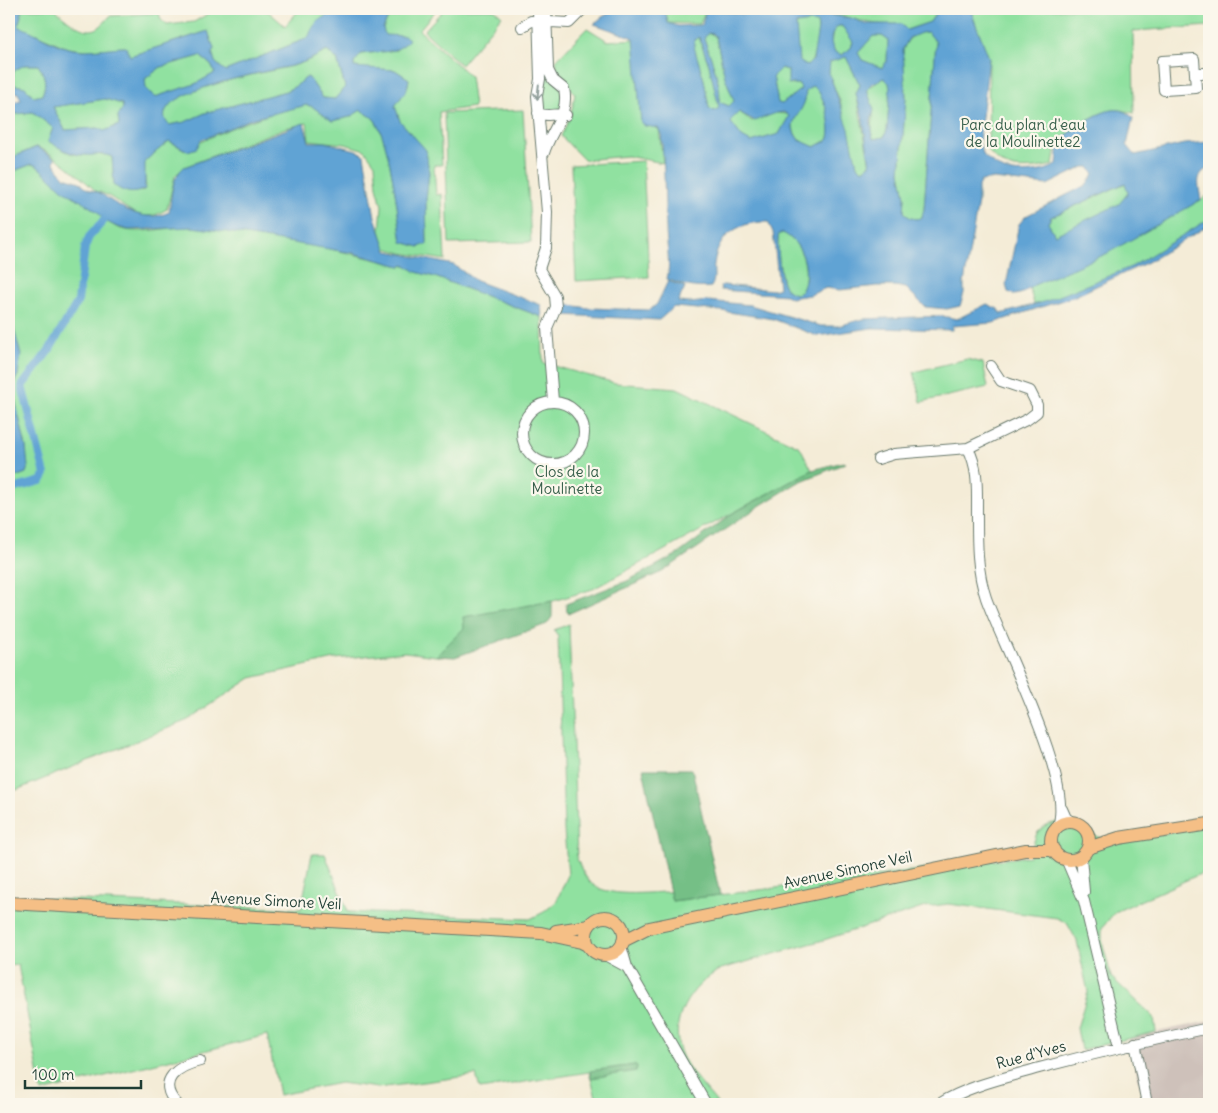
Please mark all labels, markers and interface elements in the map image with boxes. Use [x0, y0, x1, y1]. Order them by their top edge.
one-way arrow [533, 84, 543, 100]
park label: Parc du plan d'eau de la Moulinette2 [961, 115, 1086, 151]
park label: Clos de la Moulinette [532, 462, 602, 498]
street label: Avenue Simone Veil [782, 847, 914, 892]
street label: Avenue Simone Veil [210, 888, 342, 913]
street label: Rue d'Yves [994, 1036, 1068, 1073]
scale bar [25, 1058, 141, 1090]
text: 100 m [32, 1065, 74, 1084]

